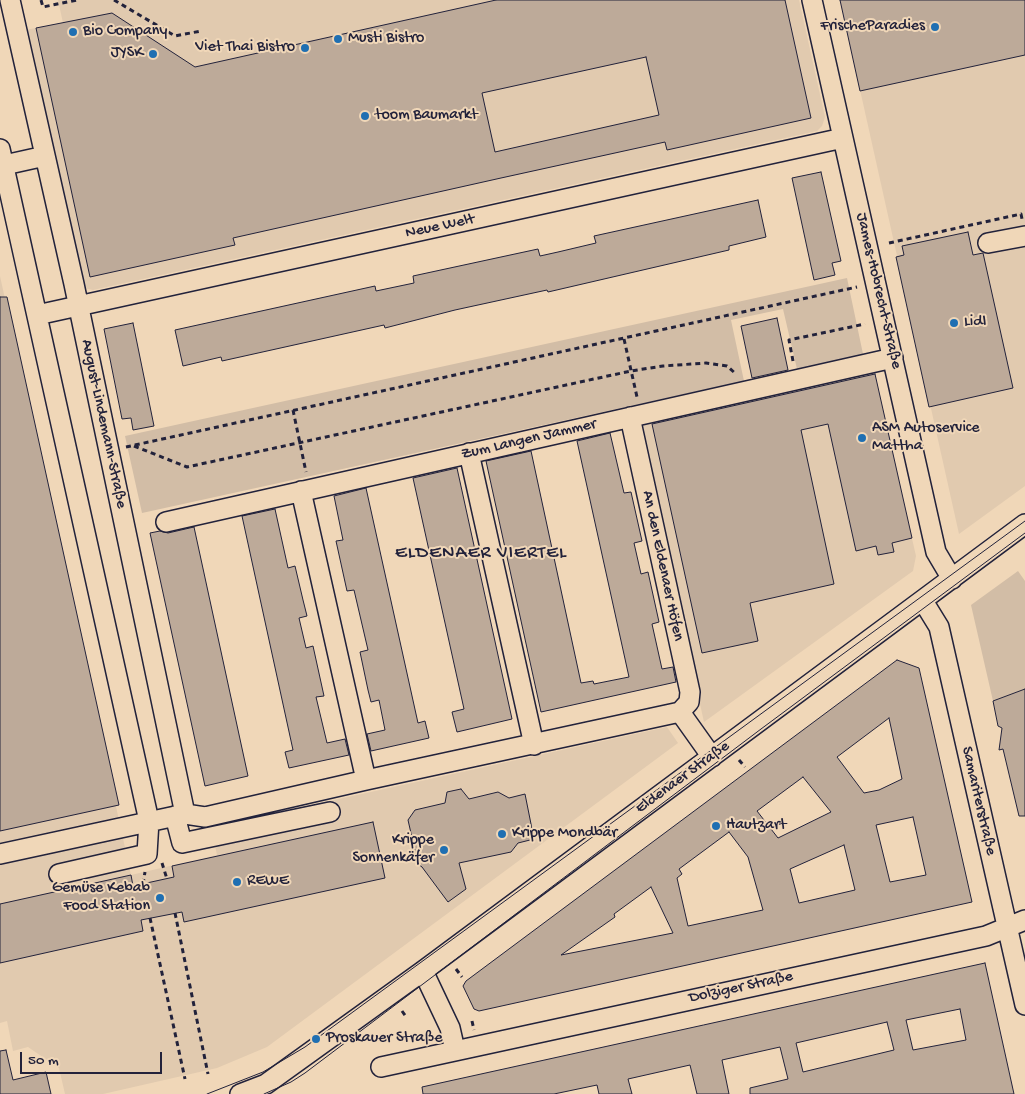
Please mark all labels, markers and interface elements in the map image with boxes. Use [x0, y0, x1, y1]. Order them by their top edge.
place label: FrischeParadies [820, 17, 925, 37]
marker: FrischeParadies [929, 21, 941, 33]
place label: Bio Company [83, 22, 167, 42]
marker: Bio Company [67, 26, 79, 38]
place label: Musti Bistro [348, 29, 424, 49]
marker: Musti Bistro [332, 33, 344, 45]
place label: Viet Thai Bistro [195, 38, 295, 58]
marker: Viet Thai Bistro [299, 42, 311, 54]
place label: JYSK [111, 44, 143, 64]
marker: JYSK [147, 48, 159, 60]
place label: toom Baumarkt [375, 106, 477, 126]
marker: toom Baumarkt [359, 110, 371, 122]
street label: Neue Welt [404, 210, 476, 244]
street label: James-Hobrecht-Straße [851, 211, 905, 371]
place label: Lidl [964, 313, 986, 333]
marker: Lidl [948, 317, 960, 329]
street label: August-Lindemann-Straße [76, 338, 130, 510]
street label: Zum Langen Jammer [460, 415, 598, 465]
place label: ASM Autoservice Mattha [872, 419, 980, 457]
marker: ASM Autoservice Mattha [856, 432, 868, 444]
street label: An den Eldenaer Höfen [637, 489, 687, 643]
district label: ELDENAER VIERTEL [393, 543, 569, 565]
street label: Eldenaer Straße [632, 737, 734, 819]
street label: Samariterstraße [956, 745, 1000, 857]
place label: Hautzart [726, 816, 786, 836]
marker: Hautzart [710, 820, 722, 832]
place label: Krippe Mondbär [512, 824, 617, 844]
marker: Krippe Mondbär [496, 828, 508, 840]
place label: Krippe Sonnenkäfer [352, 831, 434, 869]
marker: Krippe Sonnenkäfer [438, 844, 450, 856]
place label: REWE [247, 872, 289, 892]
marker: REWE [231, 876, 243, 888]
place label: Gemüse Kebab Food Station [52, 879, 150, 917]
marker: Gemüse Kebab Food Station [154, 892, 166, 904]
street label: Dolziger Straße [687, 968, 795, 1008]
place label: Proskauer Straße [326, 1029, 442, 1049]
marker: Proskauer Straße [310, 1033, 322, 1045]
scale bar [22, 1042, 165, 1074]
text: 50 m [28, 1052, 59, 1070]

